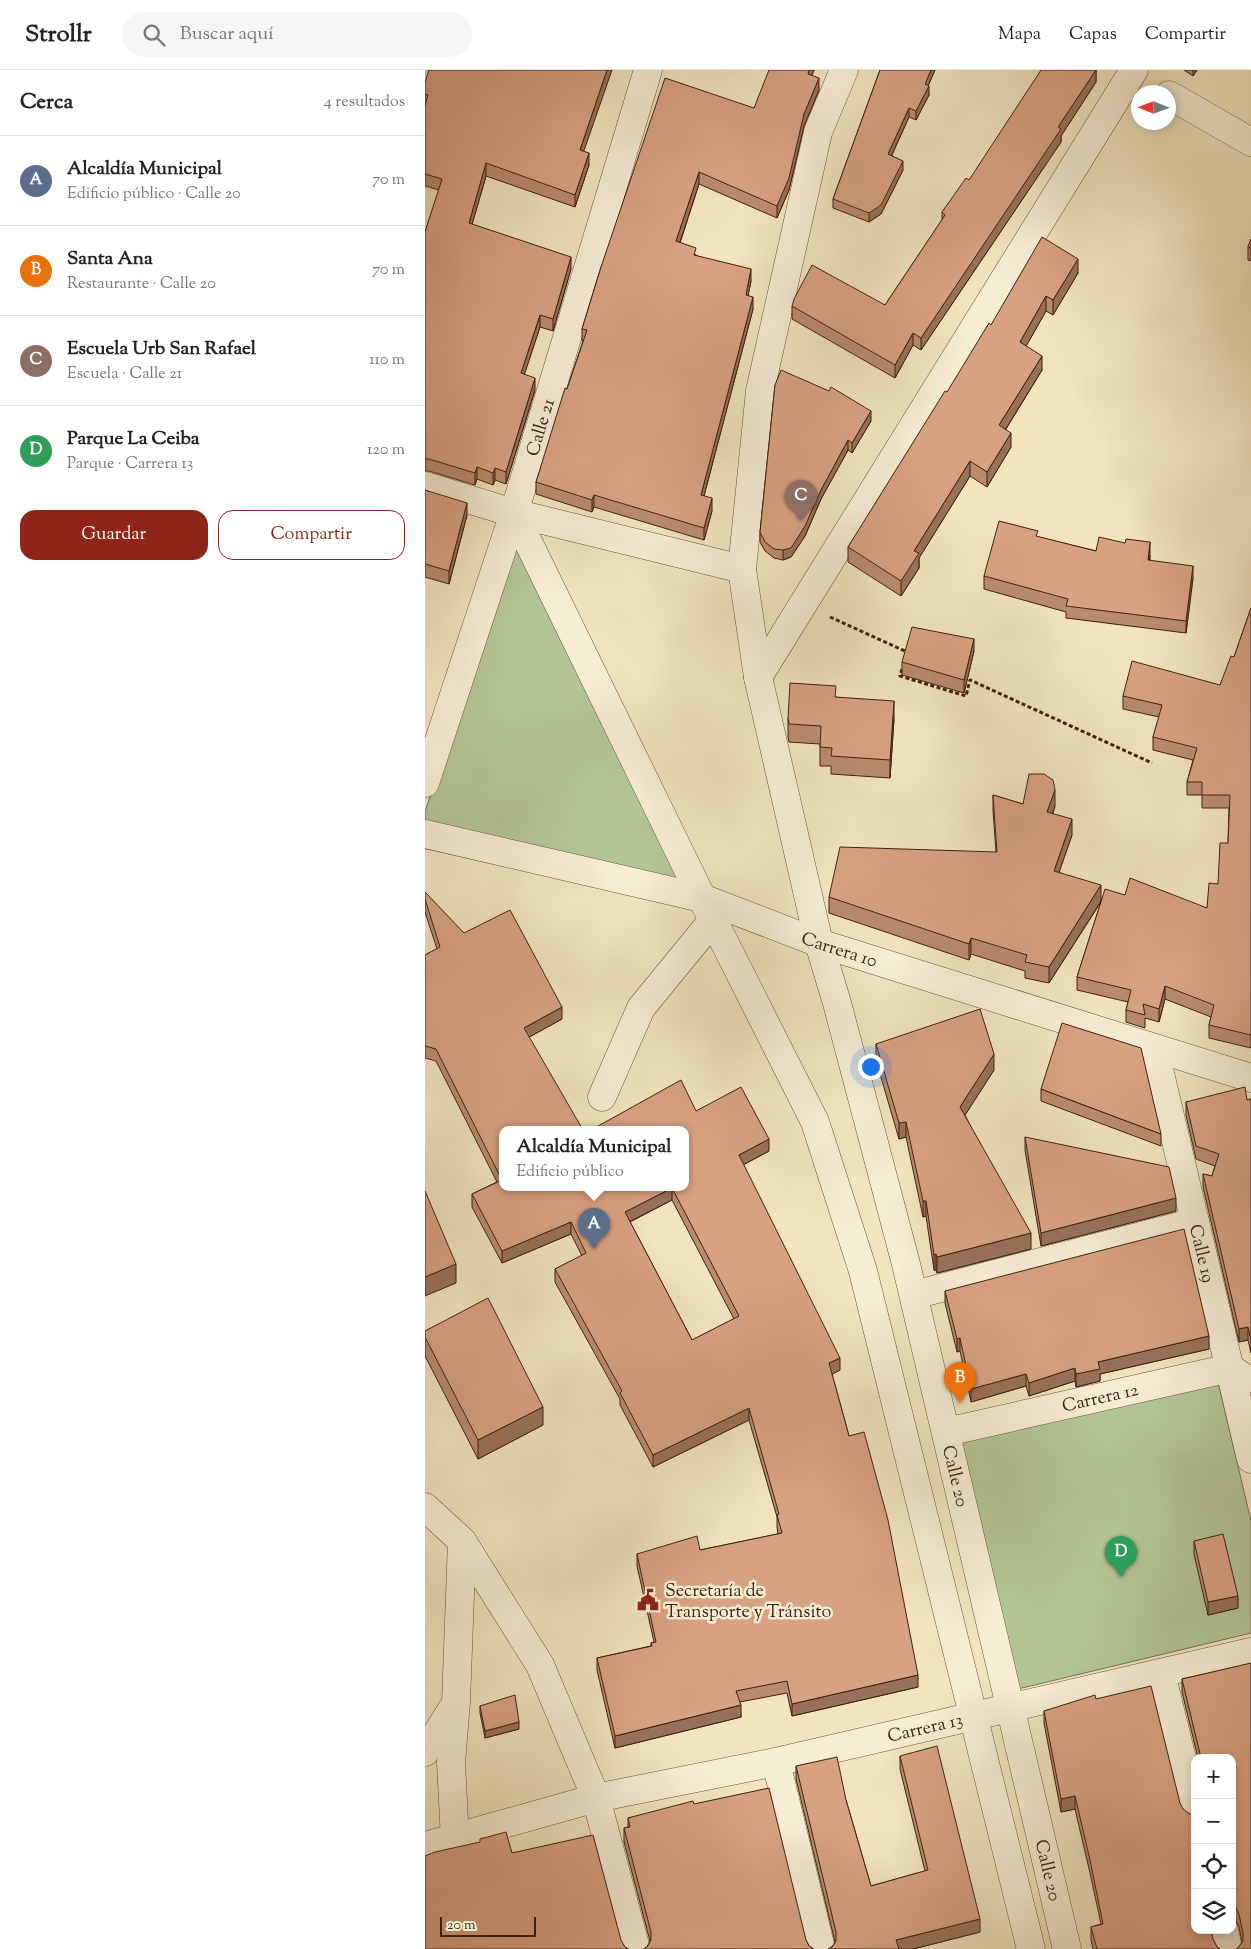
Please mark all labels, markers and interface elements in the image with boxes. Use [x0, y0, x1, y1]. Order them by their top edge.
search box [122, 12, 472, 57]
text: Strollr [25, 18, 92, 52]
icon: search [140, 21, 168, 49]
text: Buscar aquí [180, 21, 274, 48]
text: Mapa [998, 22, 1041, 48]
text: Capas [1069, 22, 1117, 48]
text: Compartir [1145, 22, 1226, 48]
north arrow [1131, 85, 1176, 130]
text: Cerca [20, 88, 73, 118]
text: 4 resultados [324, 91, 405, 114]
text: Alcaldía Municipal [67, 156, 222, 183]
text: A [30, 169, 43, 192]
text: 70 m [372, 169, 405, 192]
text: Edificio público · Calle 20 [67, 183, 241, 206]
text: Santa Ana [67, 246, 153, 273]
text: B [31, 259, 41, 282]
text: 70 m [372, 259, 405, 282]
text: Restaurante · Calle 20 [67, 273, 216, 296]
text: Escuela Urb San Rafael [67, 336, 256, 363]
text: C [30, 349, 42, 372]
text: 110 m [369, 349, 405, 372]
text: Escuela · Calle 21 [67, 363, 182, 386]
street label: Calle 21 [521, 396, 563, 460]
text: Parque La Ceiba [67, 426, 200, 453]
text: D [30, 439, 42, 462]
text: 120 m [367, 439, 405, 462]
text: Parque · Carrera 13 [67, 453, 193, 476]
pin: C [785, 480, 817, 521]
button: Guardar [20, 510, 208, 560]
button: Compartir [218, 510, 405, 560]
street label: Carrera 10 [797, 926, 880, 975]
your location [858, 1054, 884, 1080]
popup [499, 1126, 689, 1191]
text: Alcaldía Municipal [516, 1134, 672, 1161]
text: Edificio público [516, 1161, 624, 1184]
pin: A [578, 1208, 610, 1249]
street label: Calle 19 [1181, 1222, 1220, 1286]
pin: B [944, 1362, 976, 1403]
street label: Carrera 12 [1060, 1378, 1142, 1420]
street label: Calle 20 [934, 1443, 974, 1510]
pin: D [1105, 1536, 1137, 1577]
place label: Secretaría de Transporte y Tránsito [665, 1579, 832, 1626]
public building icon: Secretaría de Transporte y Tránsito [635, 1587, 661, 1613]
street label: Carrera 13 [885, 1708, 966, 1751]
map controls [1191, 1754, 1236, 1934]
button: + [1191, 1754, 1236, 1799]
button: − [1191, 1799, 1236, 1844]
street label: Calle 20 [1027, 1837, 1066, 1904]
button: locate [1191, 1844, 1236, 1889]
button: layers [1191, 1889, 1236, 1934]
scale bar [440, 1914, 536, 1937]
text: 20 m [447, 1916, 476, 1936]

